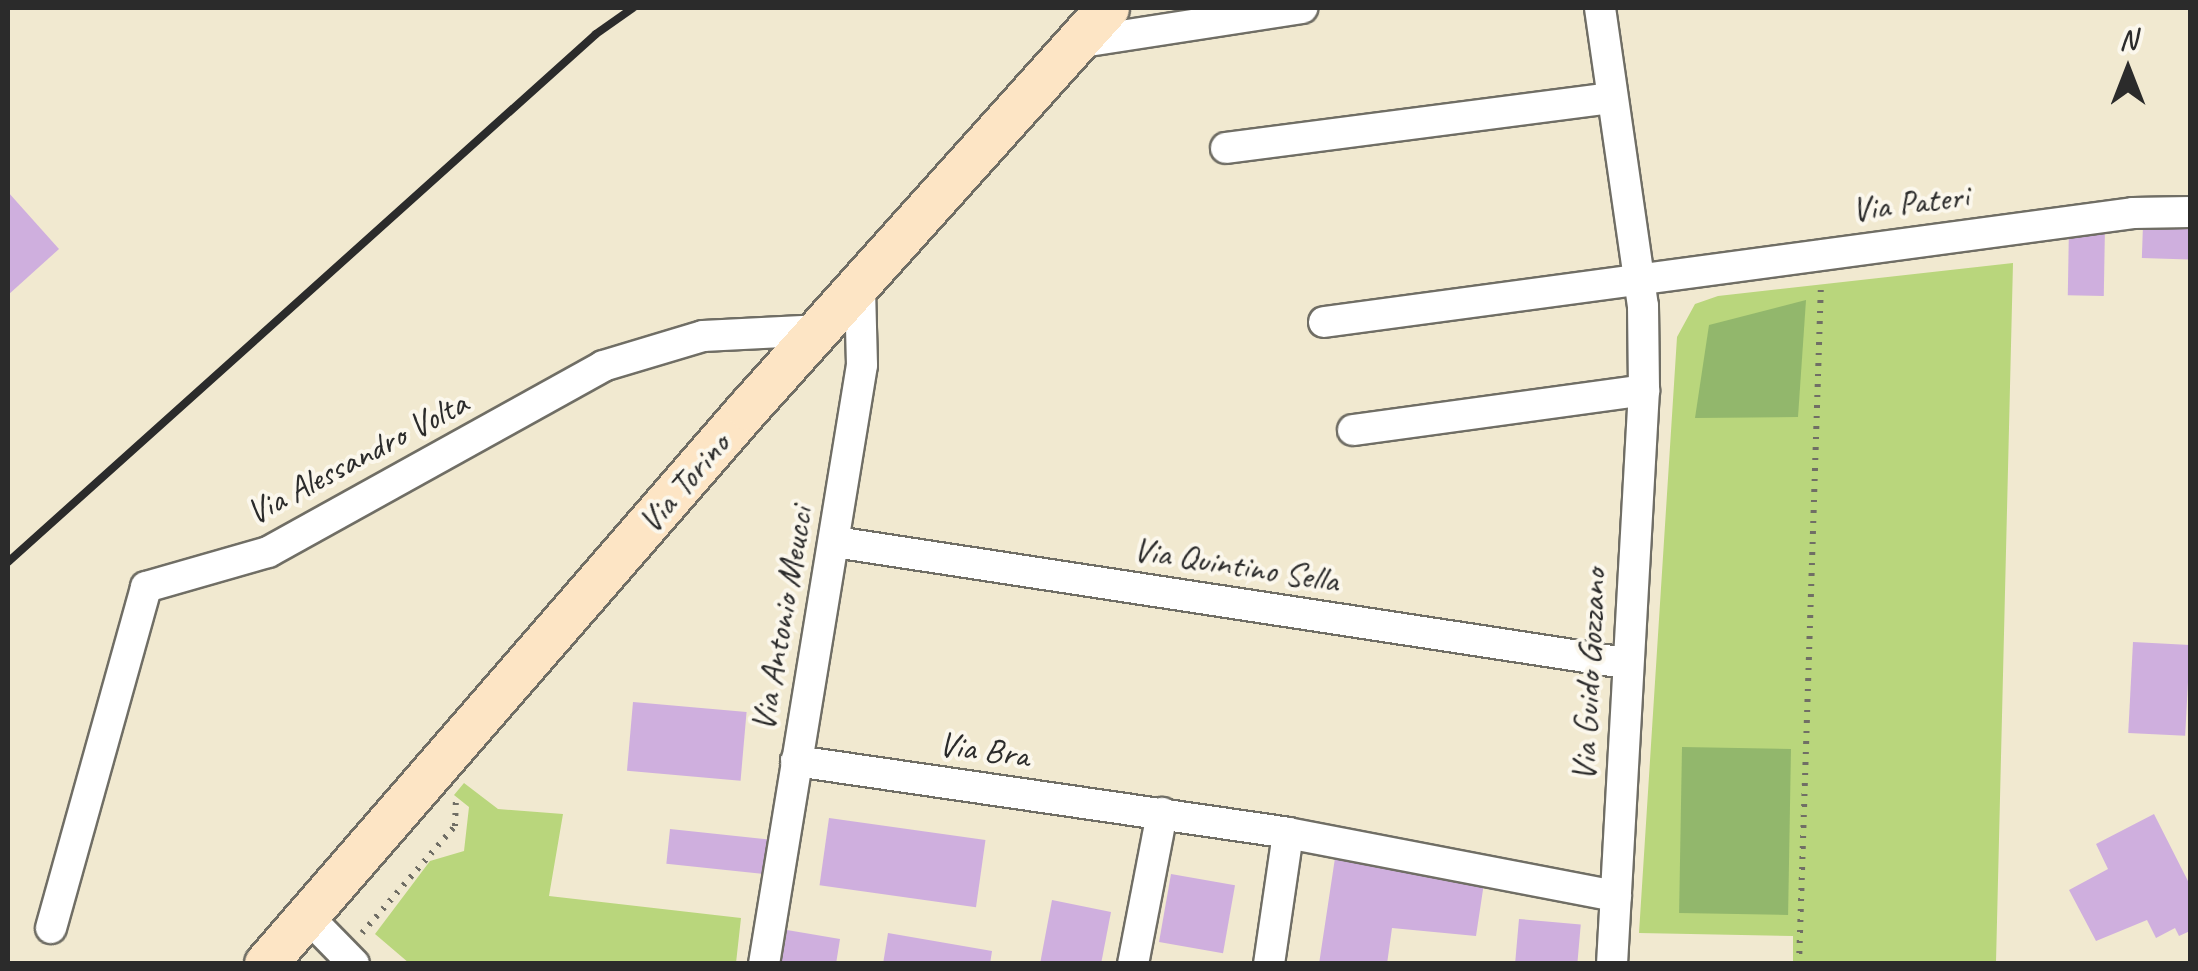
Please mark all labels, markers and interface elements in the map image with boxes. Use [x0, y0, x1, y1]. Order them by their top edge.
north arrow [2078, 20, 2178, 120]
text: N [2119, 22, 2137, 57]
street label: Via Pateri [1849, 175, 1971, 231]
street label: Via Alessandro Volta [240, 383, 474, 533]
street label: Via Torino [629, 424, 739, 542]
street label: Via Antonio Meucci [742, 504, 822, 734]
street label: Via Quintino Sella [1130, 528, 1342, 602]
street label: Via Guido Gozzano [1563, 569, 1615, 781]
street label: Via Bra [935, 723, 1033, 777]

